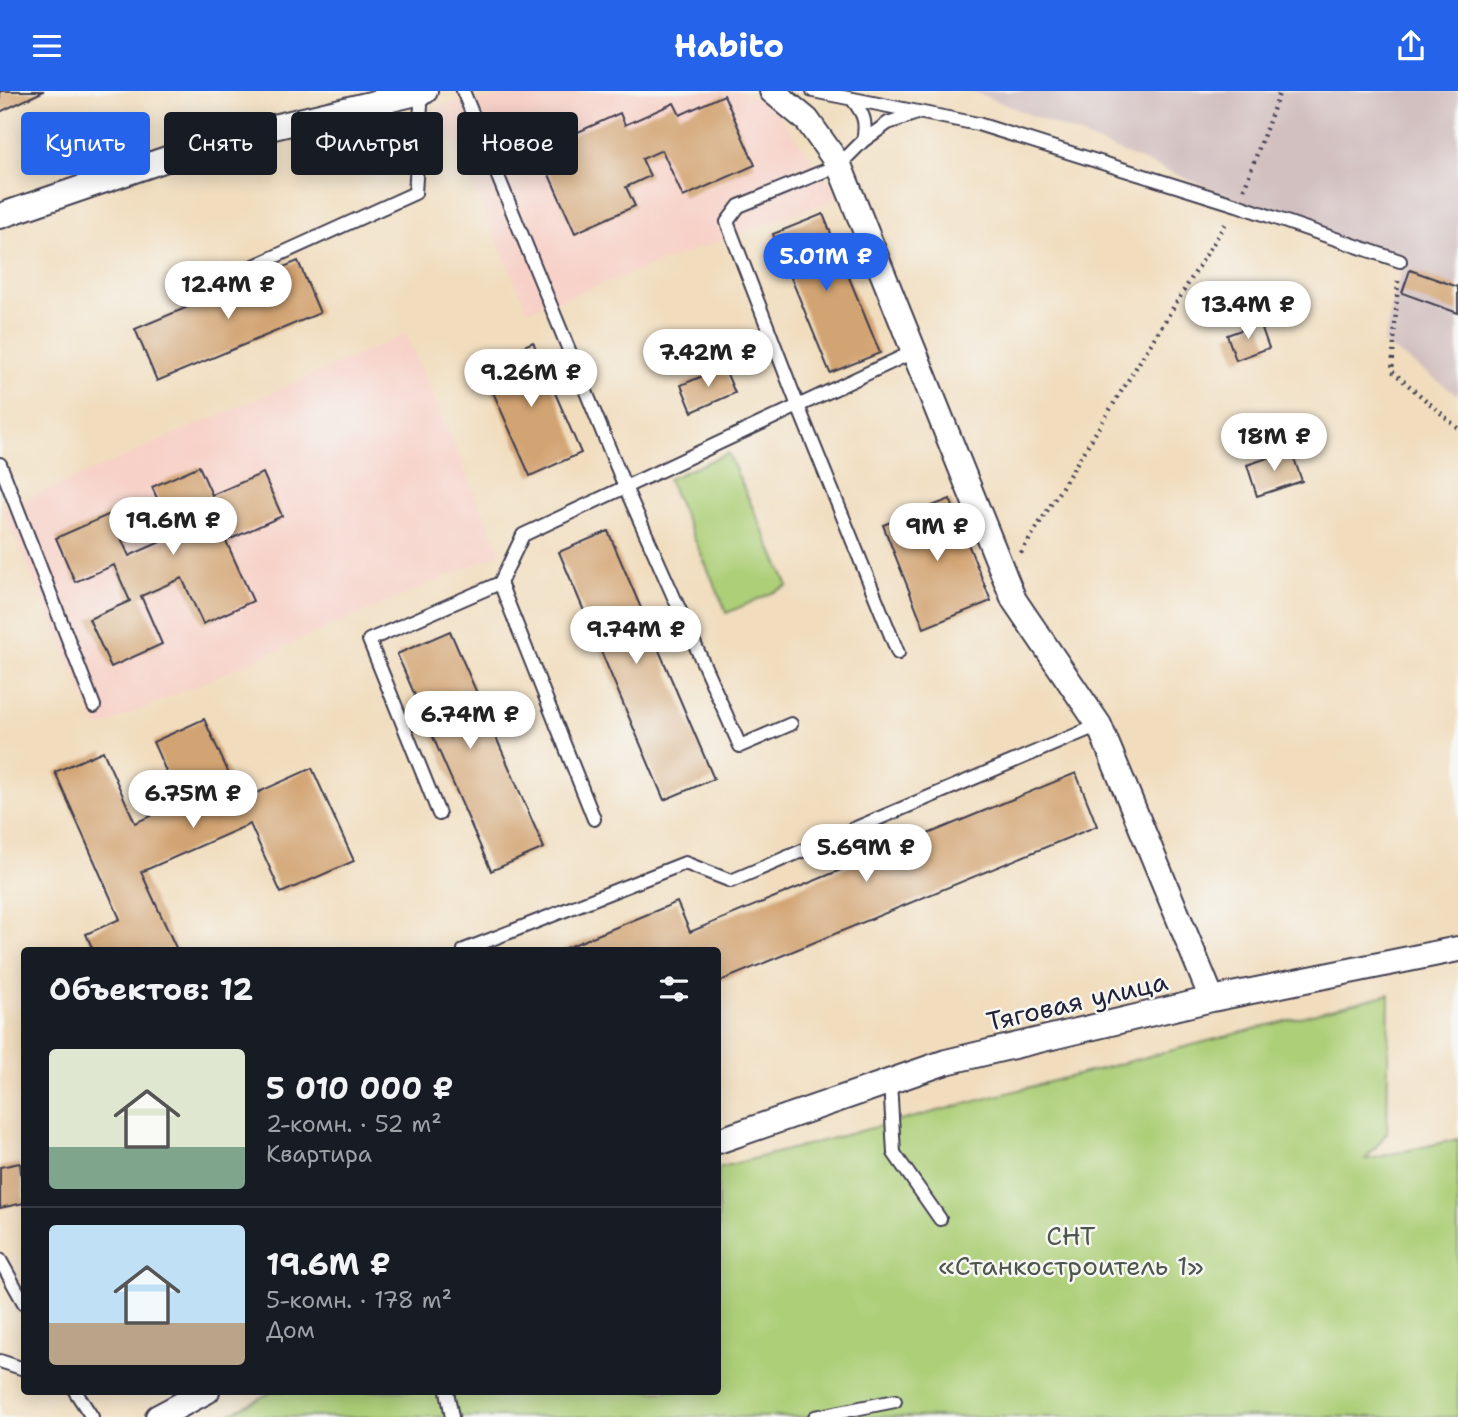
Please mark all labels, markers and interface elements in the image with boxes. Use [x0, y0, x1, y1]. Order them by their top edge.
text: Habito [674, 24, 784, 67]
icon: menu [28, 27, 66, 65]
icon: share [1392, 27, 1430, 65]
chip: Купить [21, 112, 150, 175]
chip: Снять [164, 112, 277, 175]
chip: Фильтры [291, 112, 443, 175]
chip: Новое [457, 112, 578, 175]
pin: 5.01M ₽ [761, 233, 891, 293]
text: 5.01M ₽ [779, 241, 873, 271]
pin: 12.4M ₽ [163, 261, 293, 321]
text: 12.4M ₽ [181, 269, 275, 299]
pin: 13.4M ₽ [1183, 281, 1313, 341]
text: 13.4M ₽ [1201, 289, 1295, 319]
pin: 7.42M ₽ [643, 329, 773, 389]
text: 7.42M ₽ [659, 337, 757, 367]
pin: 9.26M ₽ [466, 349, 596, 409]
text: 9.26M ₽ [480, 357, 582, 387]
pin: 18M ₽ [1225, 413, 1323, 473]
text: 18M ₽ [1237, 421, 1311, 451]
pin: 19.6M ₽ [108, 497, 238, 557]
pin: 9M ₽ [896, 503, 978, 563]
text: 19.6M ₽ [125, 505, 221, 535]
text: 9M ₽ [905, 511, 969, 541]
pin: 9.74M ₽ [571, 607, 701, 666]
text: 9.74M ₽ [586, 614, 686, 644]
pin: 6.74M ₽ [405, 691, 535, 751]
text: 6.74M ₽ [420, 699, 520, 729]
pin: 6.75M ₽ [128, 771, 258, 830]
text: 6.75M ₽ [144, 778, 242, 808]
pin: 5.69M ₽ [801, 825, 931, 884]
text: 5.69M ₽ [817, 832, 915, 862]
street label: Тяговая улица [983, 963, 1171, 1039]
text: Объектов: 12 [49, 969, 253, 1010]
icon: filters [655, 970, 693, 1008]
text: 5 010 000 ₽ [266, 1068, 454, 1109]
icon: home [105, 1077, 189, 1161]
text: 2-комн. · 52 m² [266, 1109, 442, 1139]
text: Квартира [266, 1139, 372, 1169]
park label: СНТ «Станкостроитель 1» [938, 1218, 1204, 1283]
text: 19.6M ₽ [266, 1244, 391, 1285]
icon: home [105, 1253, 189, 1337]
text: 5-комн. · 178 m² [266, 1285, 452, 1315]
text: Дом [266, 1315, 315, 1345]

